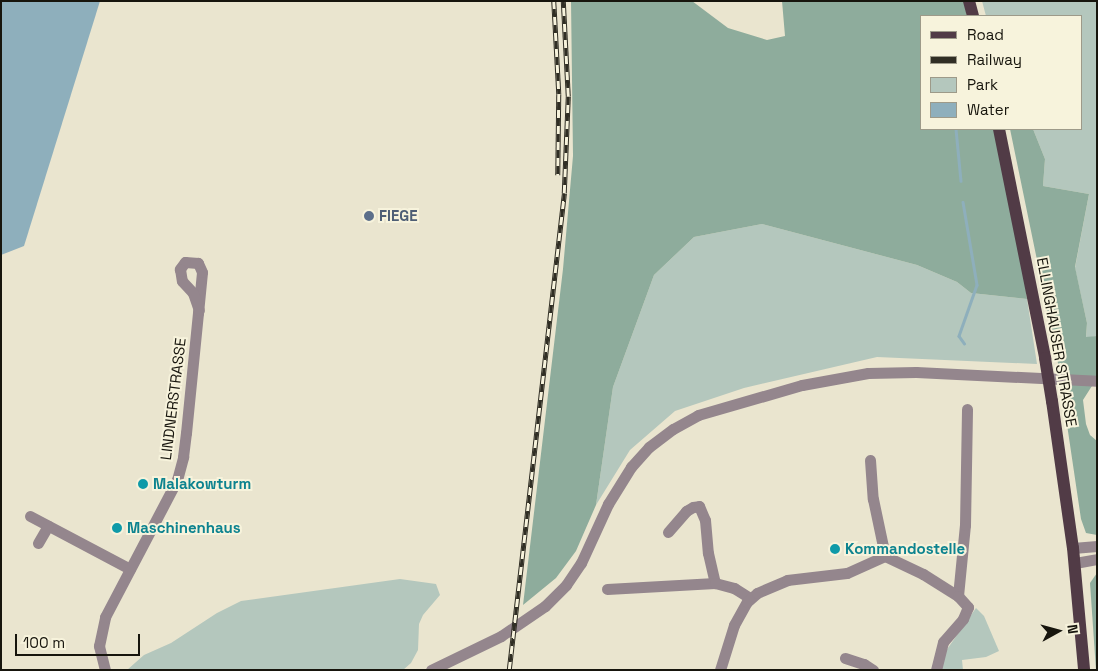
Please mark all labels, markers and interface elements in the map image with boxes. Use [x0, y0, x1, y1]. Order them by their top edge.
legend [920, 15, 1083, 130]
text: Road [967, 25, 1004, 44]
text: Railway [967, 50, 1022, 69]
text: Park [967, 75, 998, 94]
text: Water [967, 100, 1009, 119]
place label: FIEGE [379, 207, 418, 225]
marker: FIEGE [363, 210, 375, 222]
street label: ELLINGHAUSER STRASSE [1033, 256, 1081, 428]
street label: LINDNERSTRASSE [157, 337, 189, 461]
place label: Malakowturm [153, 475, 251, 493]
marker: Malakowturm [137, 478, 149, 490]
place label: Maschinenhaus [127, 519, 241, 537]
marker: Maschinenhaus [111, 522, 123, 534]
place label: Kommandostelle [845, 540, 965, 558]
marker: Kommandostelle [829, 543, 841, 555]
north arrow [1033, 606, 1083, 656]
text: N [1063, 623, 1082, 635]
scale bar [18, 624, 142, 656]
text: 100 m [23, 633, 65, 652]

